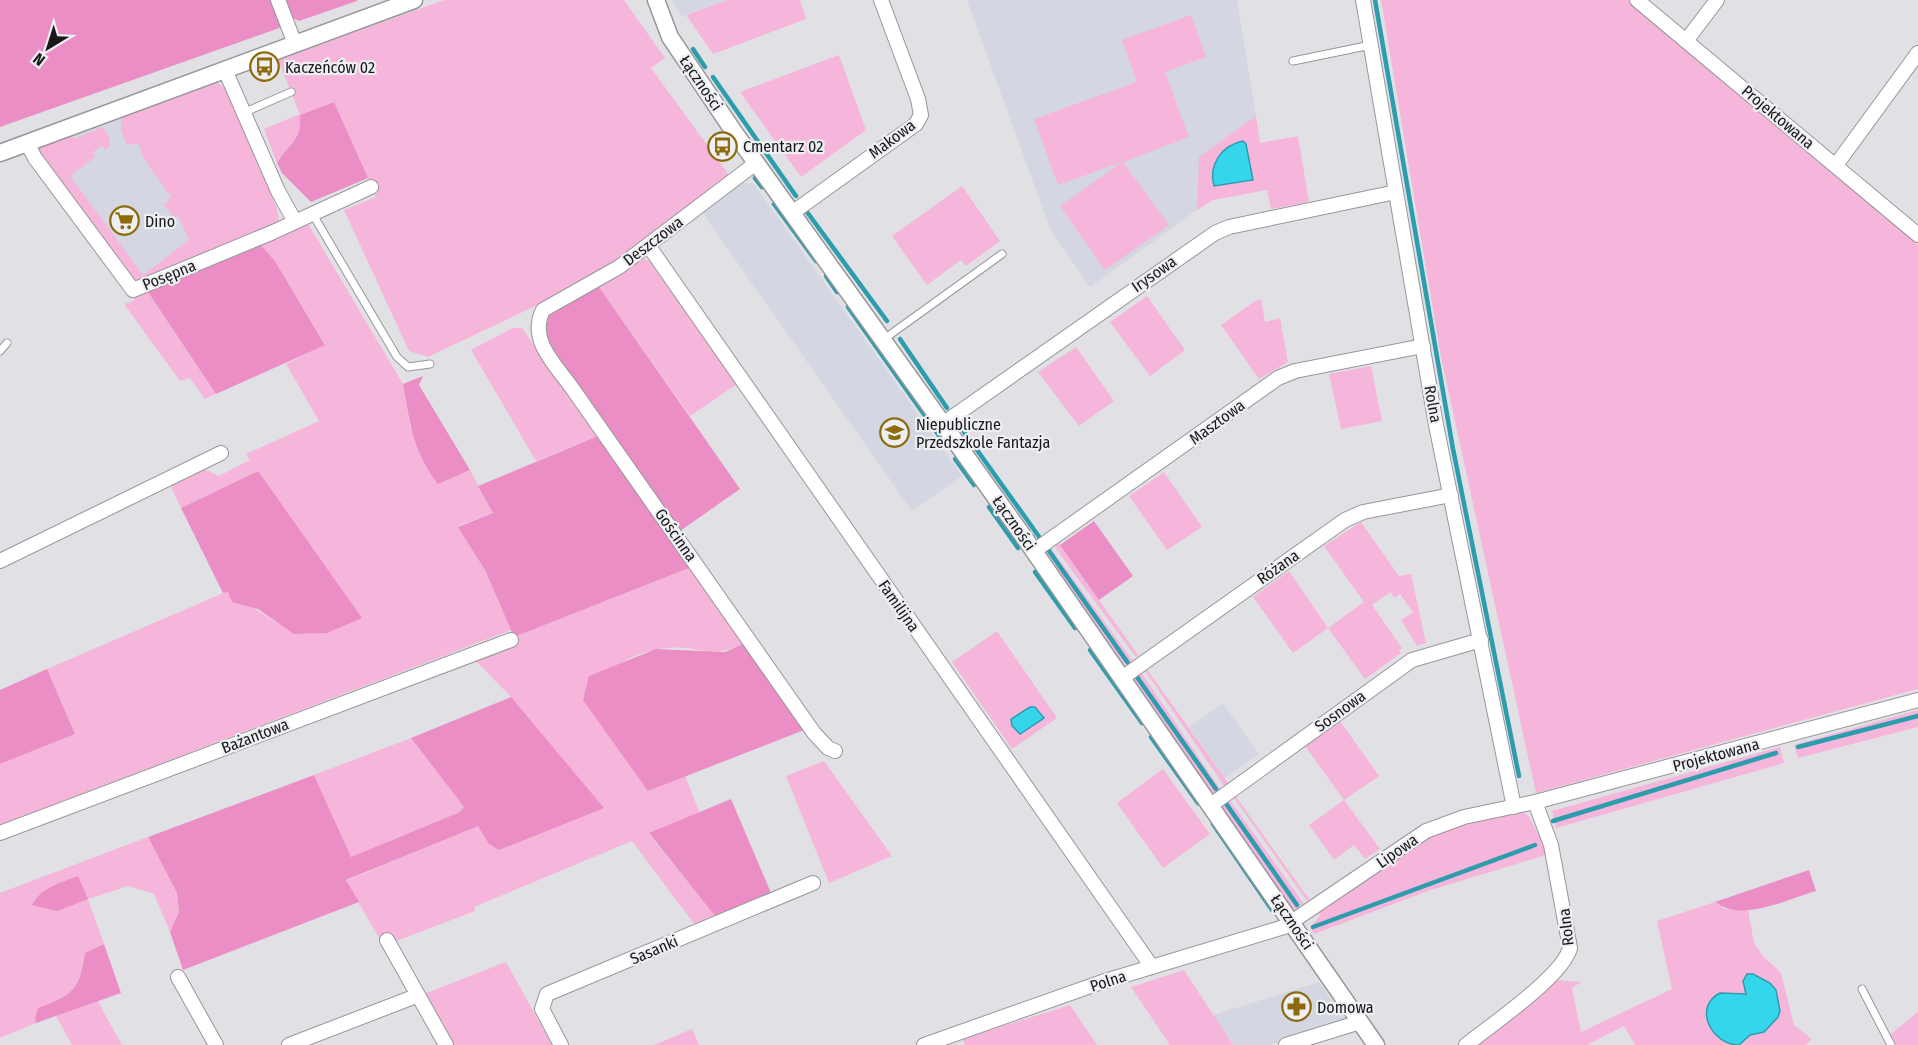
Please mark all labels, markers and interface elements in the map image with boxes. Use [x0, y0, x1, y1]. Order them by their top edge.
north arrow [18, 18, 78, 78]
text: N [29, 49, 49, 70]
bus stop icon: Kaczeńców 02 [248, 51, 280, 83]
street label: Łączności [675, 52, 726, 115]
place label: Kaczeńców 02 [285, 58, 375, 77]
street label: Projektowana [1738, 81, 1818, 153]
street label: Makowa [865, 115, 919, 163]
bus stop icon: Cmentarz 02 [706, 130, 738, 162]
place label: Cmentarz 02 [743, 137, 823, 156]
supermarket icon: Dino [108, 205, 140, 237]
place label: Dino [145, 212, 175, 231]
street label: Deszczowa [619, 212, 687, 270]
street label: Irysowa [1128, 252, 1180, 296]
street label: Posępna [140, 256, 199, 294]
street label: Rolna [1420, 384, 1446, 424]
street label: Masztowa [1186, 395, 1249, 448]
place label: Niepubliczne Przedszkole Fantazja [916, 415, 1050, 452]
school or university icon: Niepubliczne Przedszkole Fantazja [879, 417, 911, 449]
street label: Łączności [987, 492, 1040, 555]
street label: Gościnna [651, 505, 701, 565]
street label: Różana [1253, 546, 1303, 588]
street label: Familijna [874, 576, 924, 636]
street label: Sosnowa [1311, 686, 1369, 736]
street label: Bażantowa [219, 714, 291, 758]
street label: Projektowana [1671, 734, 1761, 776]
street label: Lipowa [1373, 830, 1421, 872]
street label: Łączności [1266, 891, 1317, 954]
street label: Rolna [1554, 907, 1578, 947]
street label: Sasanki [627, 931, 681, 969]
street label: Polna [1088, 966, 1129, 996]
pharmacy icon: Domowa [1280, 991, 1312, 1023]
place label: Domowa [1317, 998, 1374, 1017]

